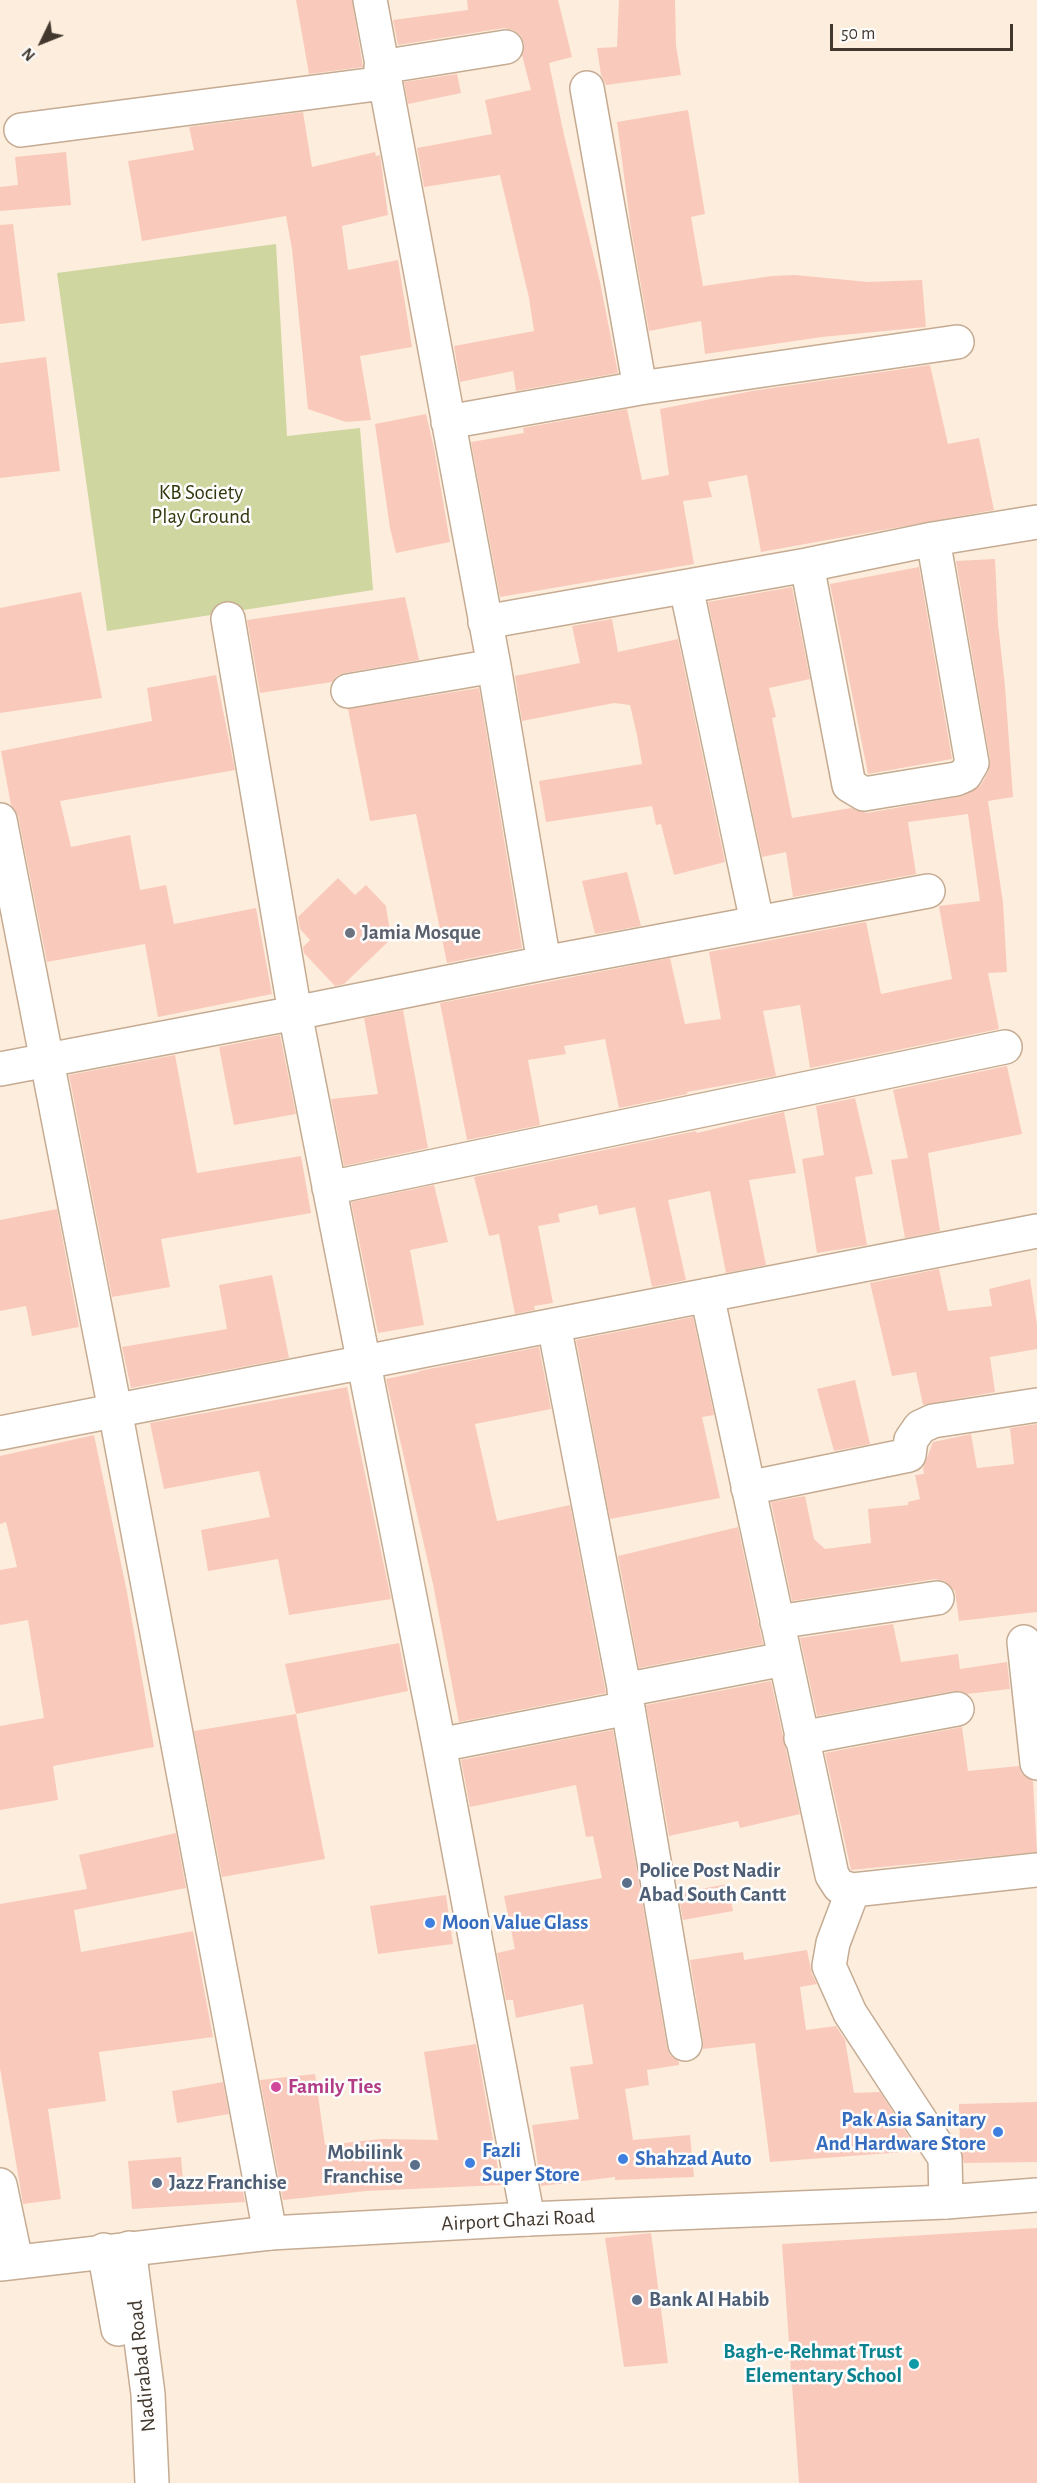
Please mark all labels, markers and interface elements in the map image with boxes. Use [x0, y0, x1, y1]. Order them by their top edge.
north arrow [12, 12, 72, 72]
scale bar [833, 12, 1016, 50]
text: 50 m [841, 25, 875, 43]
text: N [19, 45, 38, 64]
park label: KB Society Play Ground [151, 480, 251, 530]
place label: Jamia Mosque [362, 920, 481, 946]
marker: Jamia Mosque [343, 926, 357, 940]
place label: Police Post Nadir Abad South Cantt [639, 1858, 786, 1908]
marker: Police Post Nadir Abad South Cantt [620, 1876, 634, 1890]
place label: Moon Value Glass [442, 1910, 588, 1936]
marker: Moon Value Glass [423, 1916, 437, 1930]
place label: Family Ties [288, 2074, 382, 2100]
marker: Family Ties [269, 2080, 283, 2094]
place label: Pak Asia Sanitary And Hardware Store [816, 2107, 986, 2157]
marker: Pak Asia Sanitary And Hardware Store [991, 2125, 1005, 2139]
place label: Fazli Super Store [482, 2138, 580, 2188]
place label: Mobilink Franchise [323, 2140, 403, 2190]
place label: Shahzad Auto [635, 2146, 752, 2172]
marker: Shahzad Auto [616, 2152, 630, 2166]
marker: Fazli Super Store [463, 2156, 477, 2170]
marker: Mobilink Franchise [408, 2158, 422, 2172]
place label: Jazz Franchise [169, 2170, 287, 2196]
marker: Jazz Franchise [150, 2176, 164, 2190]
street label: Airport Ghazi Road [441, 2203, 595, 2237]
place label: Bank Al Habib [649, 2287, 769, 2313]
marker: Bank Al Habib [630, 2293, 644, 2307]
street label: Nadirabad Road [123, 2299, 161, 2433]
place label: Bagh-e-Rehmat Trust Elementary School [723, 2339, 902, 2389]
marker: Bagh-e-Rehmat Trust Elementary School [907, 2357, 921, 2371]

